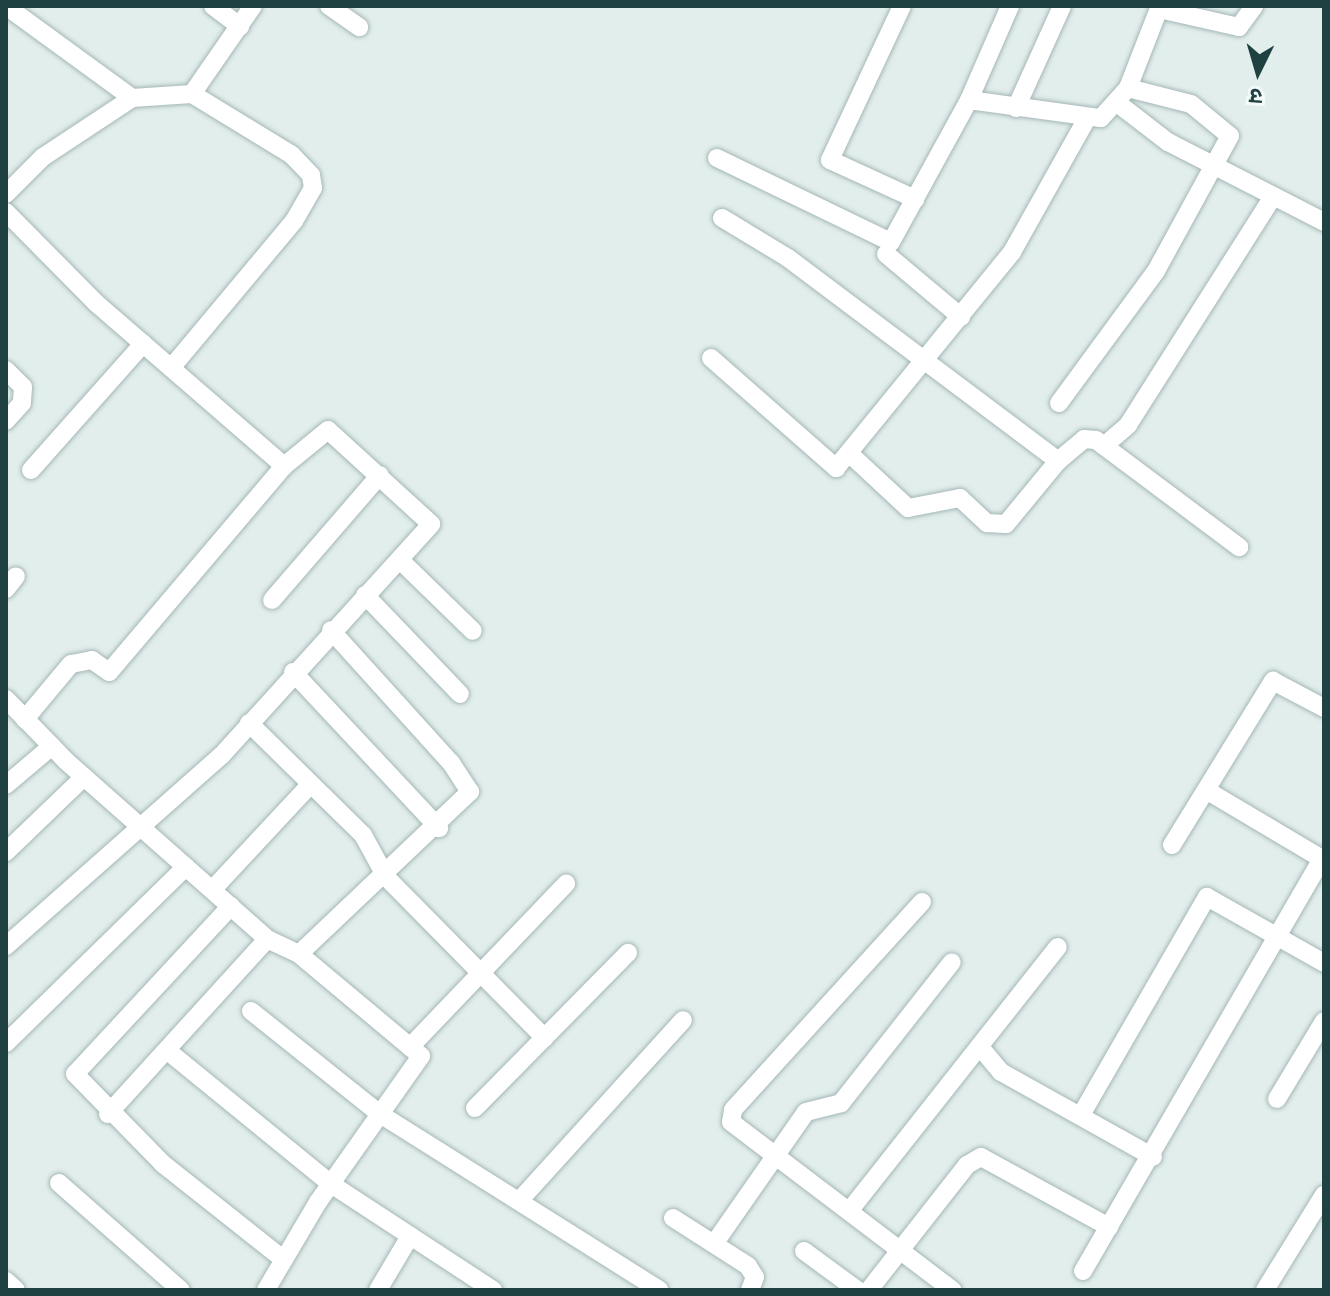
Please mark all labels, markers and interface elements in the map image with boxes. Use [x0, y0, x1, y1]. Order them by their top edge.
north arrow [1218, 32, 1298, 112]
text: उ [1248, 82, 1263, 110]

